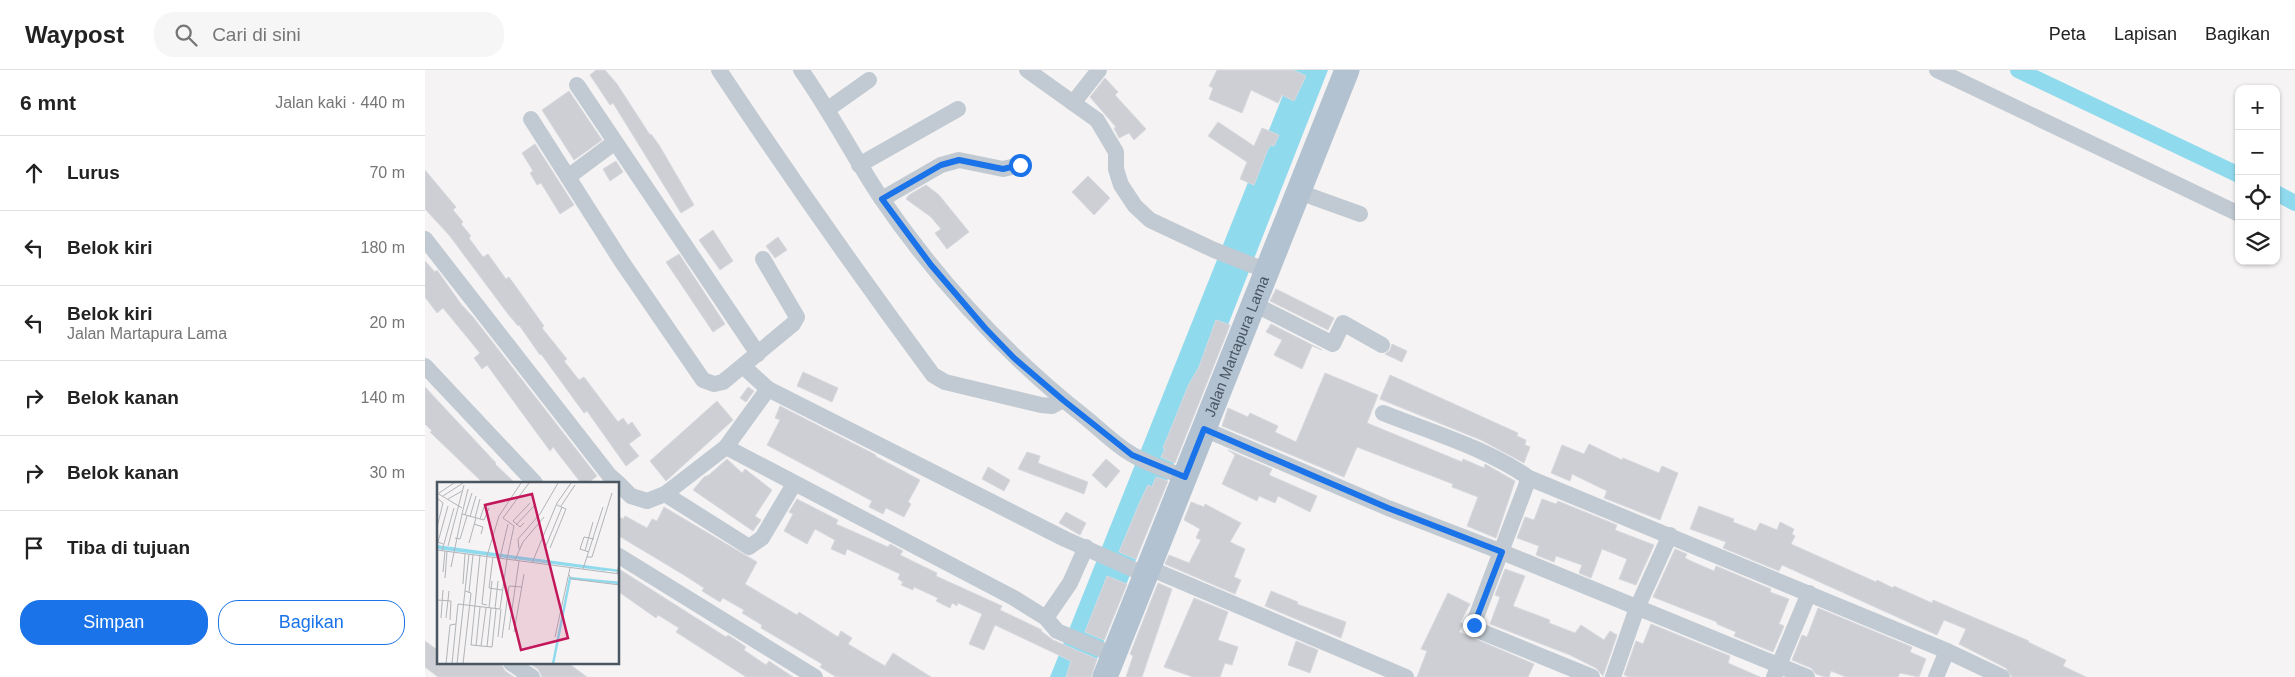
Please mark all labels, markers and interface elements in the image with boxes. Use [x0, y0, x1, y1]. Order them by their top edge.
search box [154, 12, 504, 57]
text: Waypost [25, 21, 124, 48]
icon: search [172, 21, 200, 49]
text: Cari di sini [212, 24, 301, 45]
text: Peta [2049, 24, 2086, 44]
text: Lapisan [2114, 24, 2177, 44]
text: Bagikan [2205, 24, 2270, 44]
map controls [2235, 85, 2280, 265]
button: + [2235, 85, 2280, 130]
text: 6 mnt [20, 91, 76, 114]
text: Jalan kaki · 440 m [275, 94, 405, 111]
button: − [2235, 130, 2280, 175]
route start [1009, 154, 1032, 177]
icon: ahead [20, 159, 48, 187]
text: Lurus [67, 162, 120, 183]
text: 70 m [369, 164, 405, 181]
button: locate [2235, 175, 2280, 220]
button: layers [2235, 220, 2280, 265]
icon: left [20, 234, 48, 262]
text: Belok kiri [67, 237, 153, 258]
text: 180 m [361, 239, 405, 256]
street label: Jalan Martapura Lama [1201, 273, 1272, 419]
text: Belok kiri [67, 303, 153, 324]
icon: left [20, 309, 48, 337]
text: 20 m [369, 314, 405, 331]
text: Jalan Martapura Lama [67, 325, 227, 342]
icon: right [20, 384, 48, 412]
text: Belok kanan [67, 387, 179, 408]
text: 140 m [361, 389, 405, 406]
icon: right [20, 459, 48, 487]
text: Belok kanan [67, 462, 179, 483]
text: 30 m [369, 464, 405, 481]
inset map [437, 482, 620, 664]
icon: arrive [20, 534, 48, 562]
text: Tiba di tujuan [67, 537, 190, 558]
button: Simpan [20, 600, 208, 645]
button: Bagikan [218, 600, 405, 645]
route end [1463, 614, 1486, 637]

